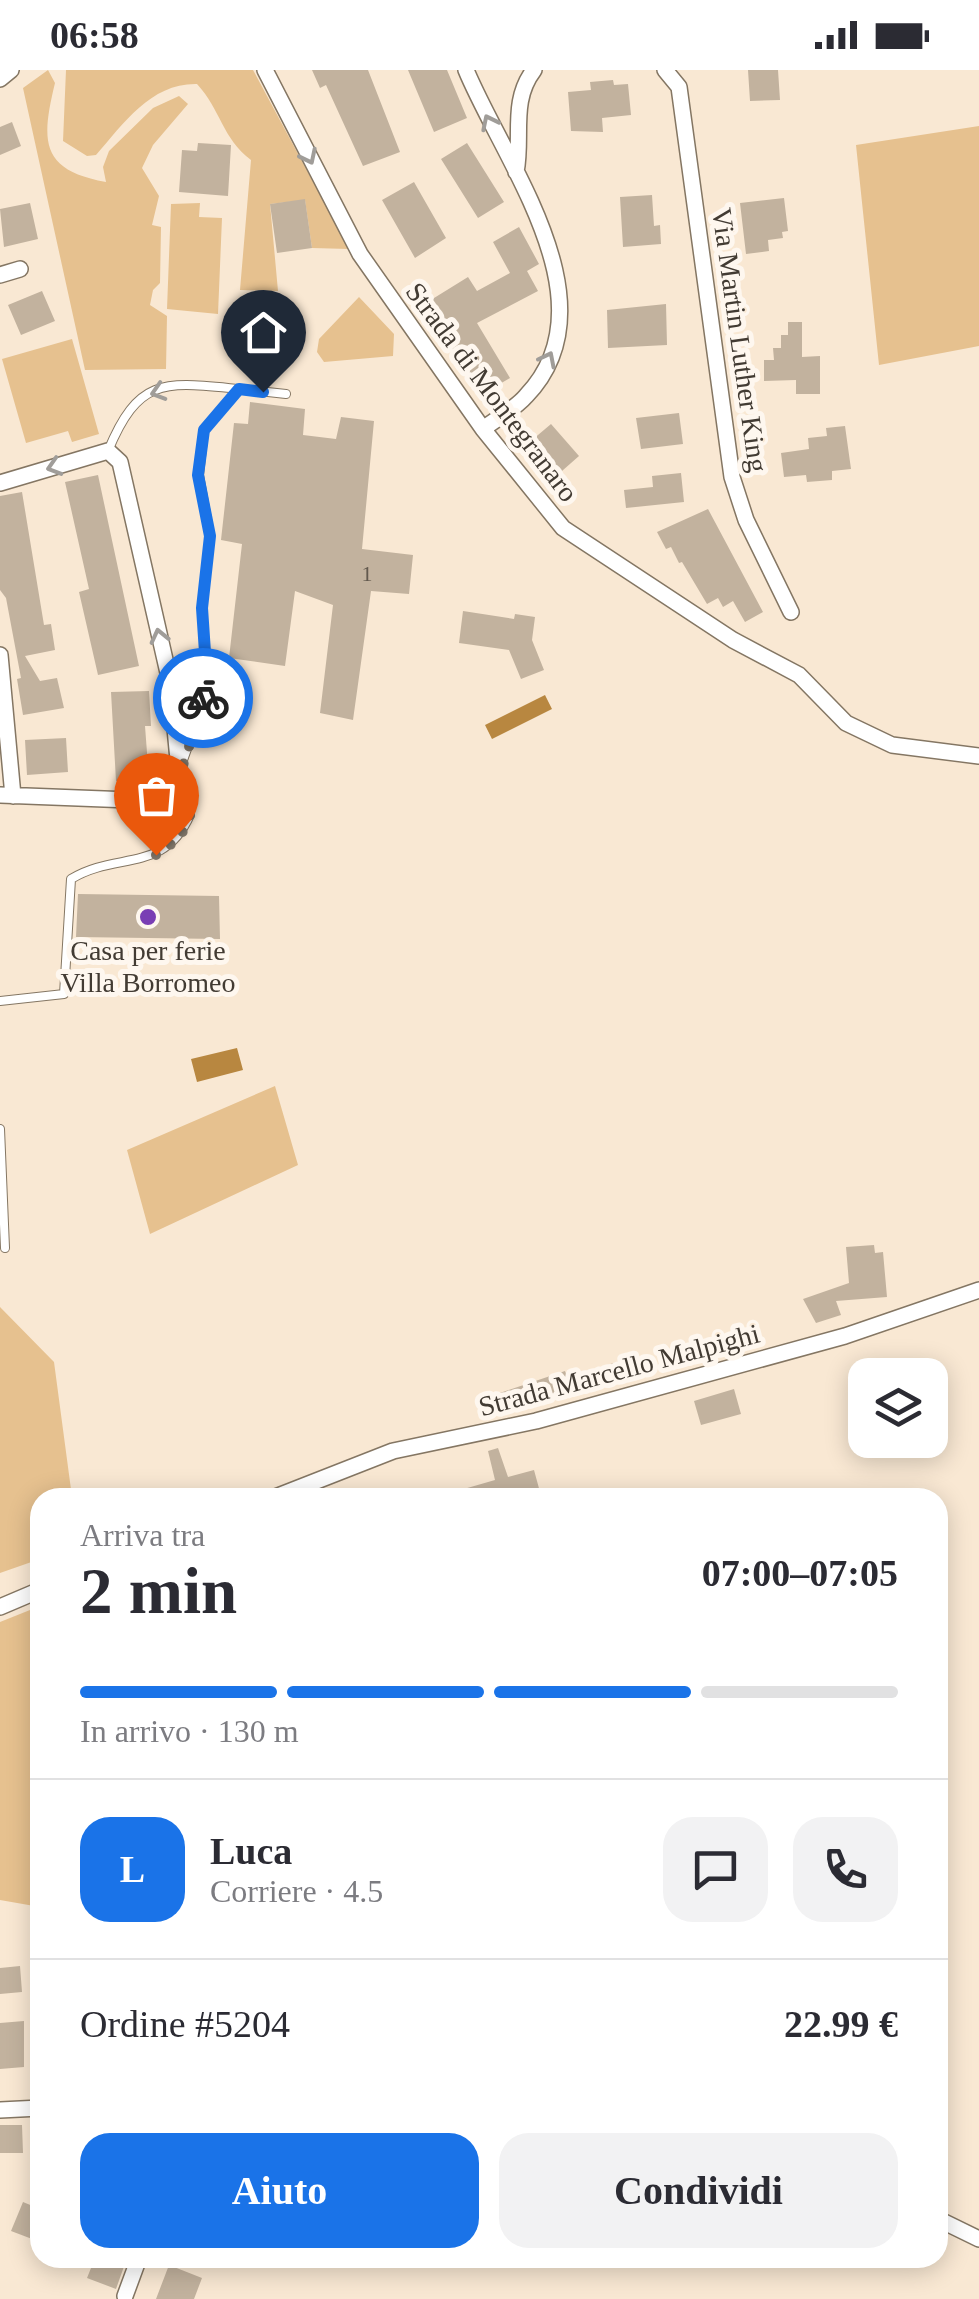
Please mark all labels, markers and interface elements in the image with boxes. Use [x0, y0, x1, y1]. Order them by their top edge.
text: 06:58 [50, 14, 139, 56]
one-way arrow [481, 115, 501, 133]
one-way arrow [296, 147, 316, 165]
street label: Via Martin Luther King [706, 206, 774, 474]
street label: Strada di Montegranaro [400, 276, 584, 508]
pin [221, 290, 306, 393]
icon: home [236, 305, 291, 360]
one-way arrow [536, 351, 555, 370]
one-way arrow [150, 380, 167, 401]
one-way arrow [46, 455, 63, 476]
house number: 1 [362, 561, 373, 586]
one-way arrow [150, 628, 171, 645]
courier [153, 648, 253, 748]
icon: bike [176, 671, 231, 726]
pin [114, 753, 199, 856]
icon: bag [129, 768, 184, 823]
marker: Casa per ferie Villa Borromeo [137, 906, 159, 928]
place label: Casa per ferie Villa Borromeo [61, 935, 235, 998]
street label: Strada Marcello Malpighi [475, 1318, 763, 1422]
map controls [848, 1358, 948, 1458]
button: layers [848, 1358, 948, 1458]
text: Arriva tra [80, 1517, 205, 1553]
text: 07:00–07:05 [702, 1552, 898, 1594]
text: 2 min [80, 1555, 237, 1627]
text: In arrivo · 130 m [80, 1713, 299, 1749]
button: chat [663, 1817, 768, 1922]
button: phone [793, 1817, 898, 1922]
text: Luca [210, 1830, 292, 1872]
text: L [120, 1848, 145, 1890]
text: Corriere · 4.5 [210, 1873, 383, 1909]
text: Ordine #5204 [80, 2003, 290, 2045]
text: 22.99 € [784, 2003, 898, 2045]
button: Aiuto [80, 2133, 479, 2248]
button: Condividi [499, 2133, 898, 2248]

